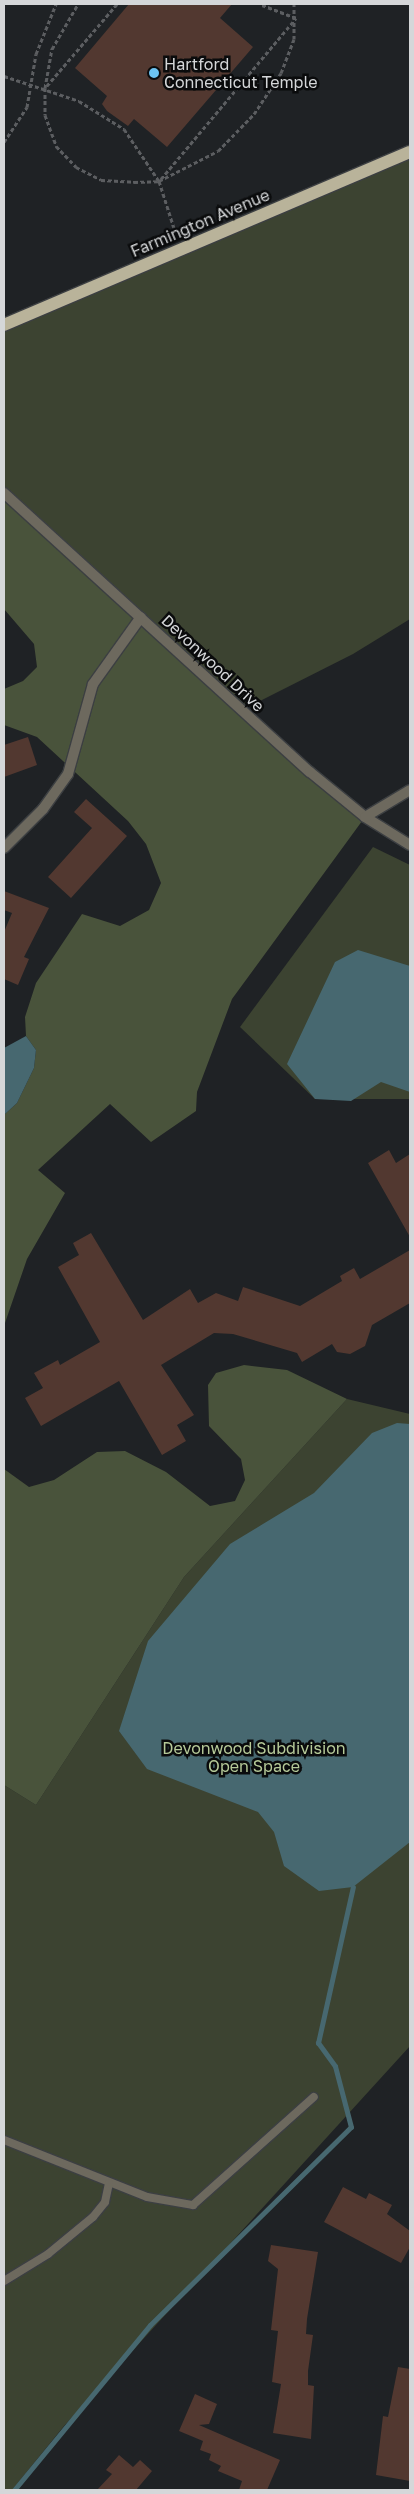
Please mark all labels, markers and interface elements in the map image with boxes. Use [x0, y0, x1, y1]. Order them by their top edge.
place label: Hartford Connecticut Temple [164, 54, 318, 92]
marker: Hartford Connecticut Temple [148, 67, 160, 79]
street label: Farmington Avenue [128, 185, 272, 261]
street label: Devonwood Drive [158, 610, 268, 716]
park label: Devonwood Subdivision Open Space [162, 1738, 346, 1776]

